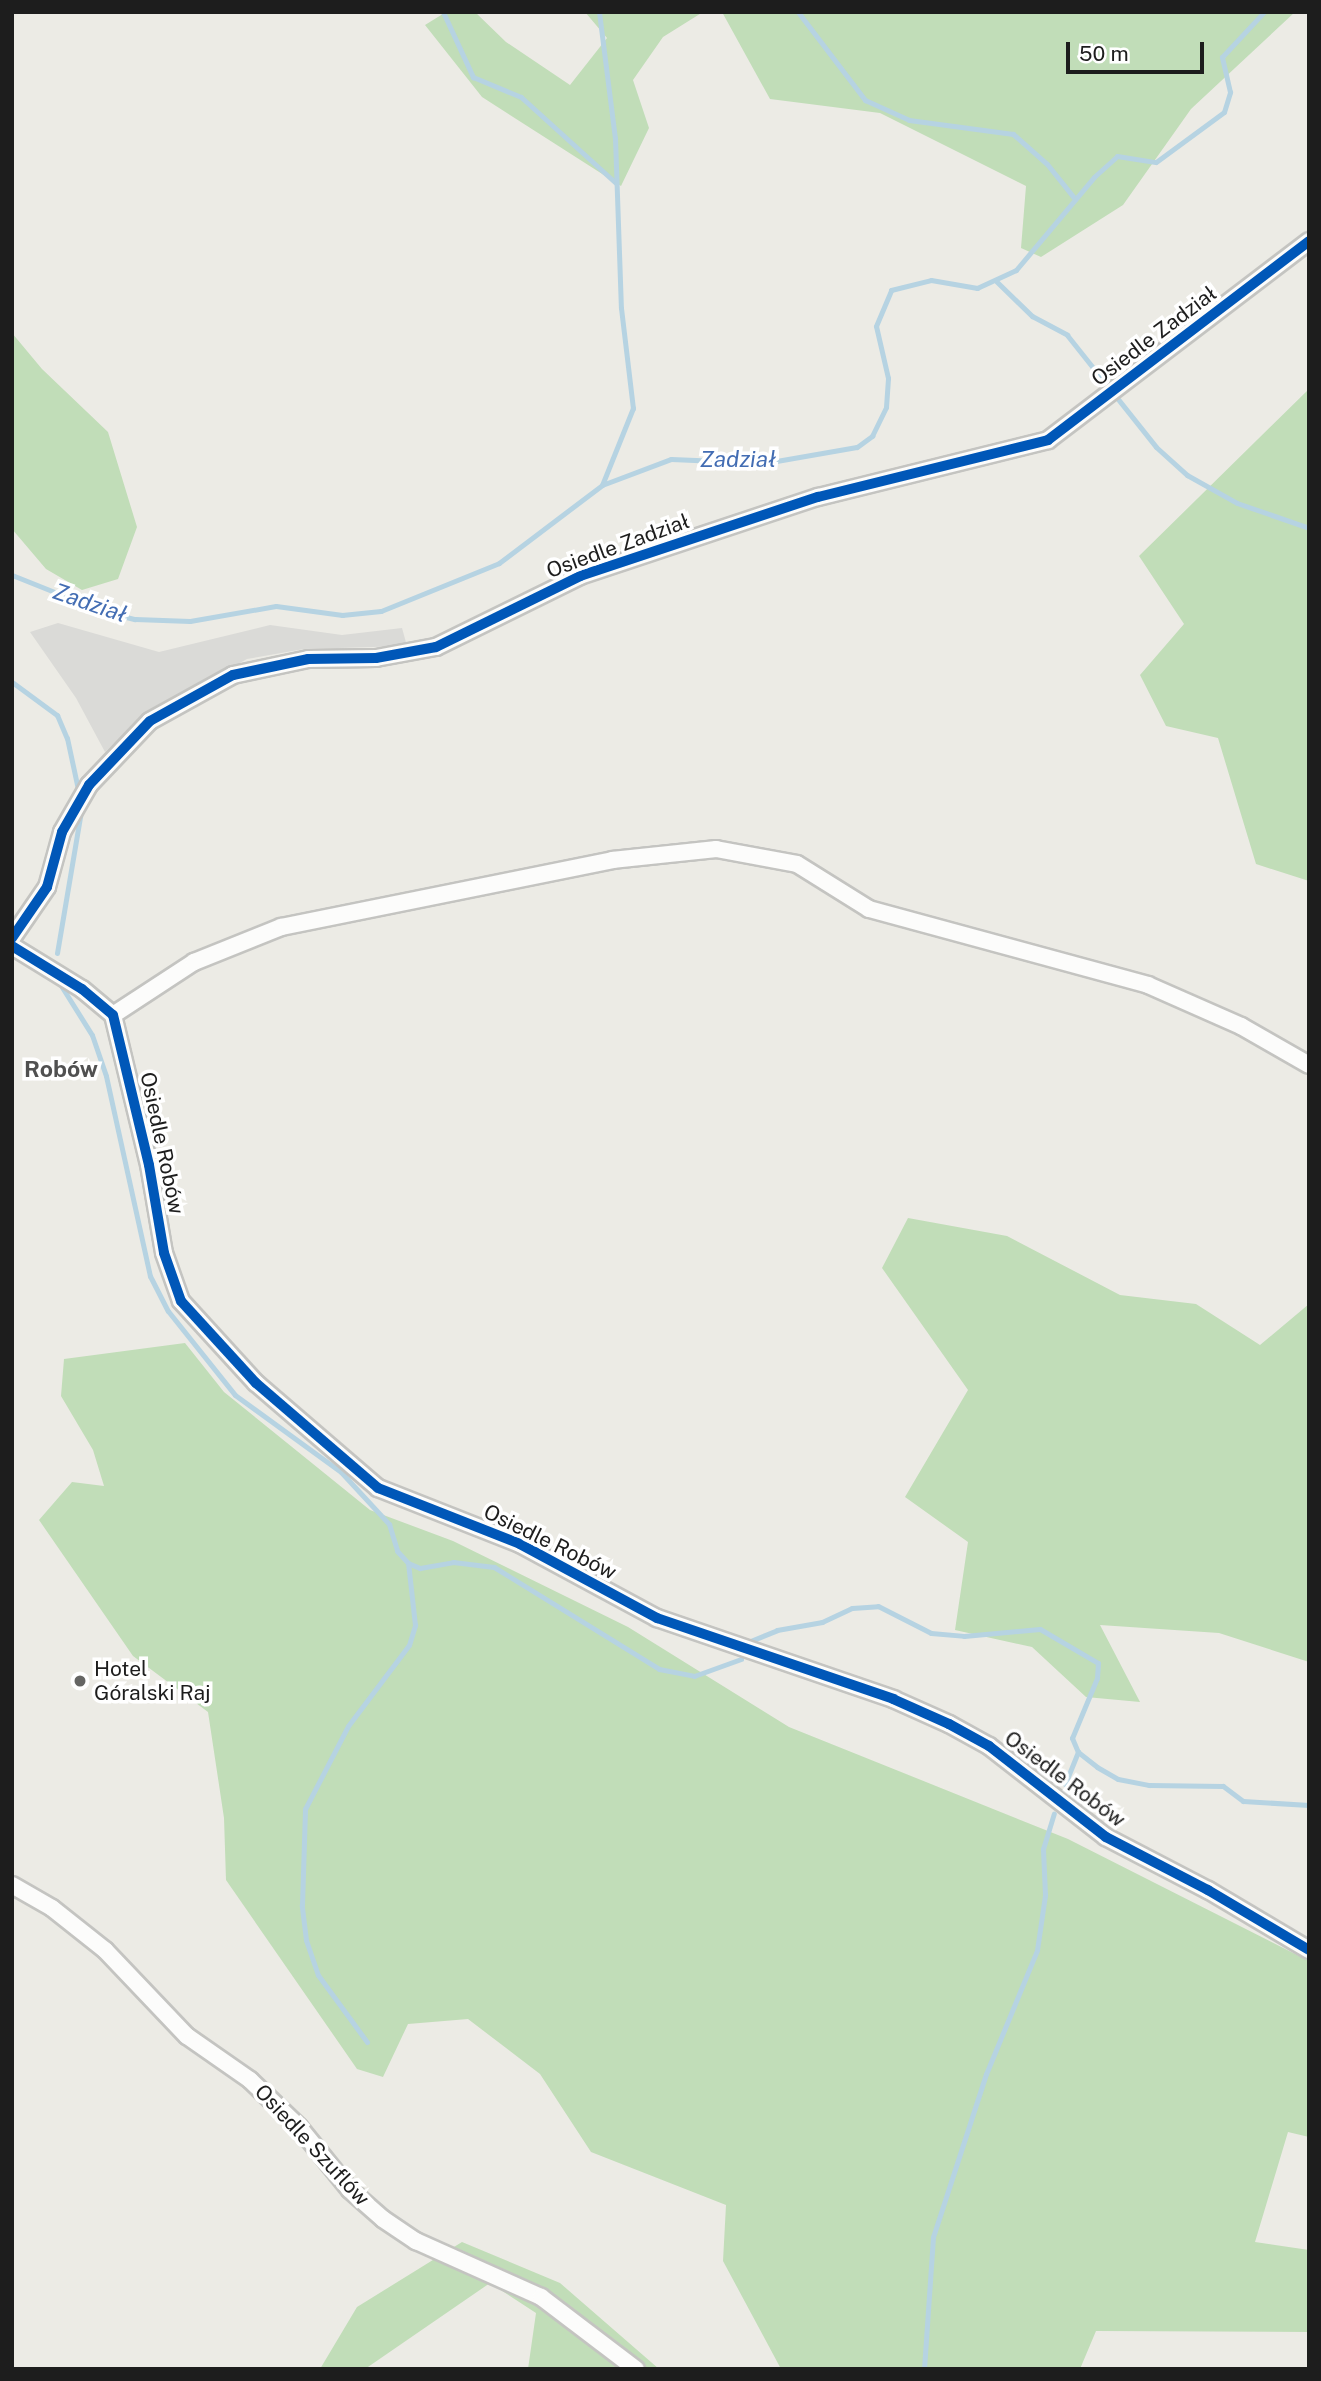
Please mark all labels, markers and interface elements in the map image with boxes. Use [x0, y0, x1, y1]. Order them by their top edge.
scale bar [1069, 28, 1207, 72]
text: 50 m [1079, 41, 1129, 66]
street label: Osiedle Zadział [1086, 281, 1222, 391]
water label: Zadział [700, 445, 776, 473]
street label: Osiedle Zadział [543, 508, 693, 584]
water label: Zadział [49, 577, 131, 629]
district label: Robów [24, 1055, 98, 1083]
street label: Osiedle Robów [135, 1070, 189, 1216]
street label: Osiedle Robów [479, 1499, 621, 1585]
place label: Hotel Góralski Raj [94, 1656, 211, 1706]
marker: Hotel Góralski Raj [72, 1673, 88, 1689]
street label: Osiedle Robów [1000, 1725, 1130, 1833]
street label: Osiedle Szuflów [249, 2079, 375, 2211]

